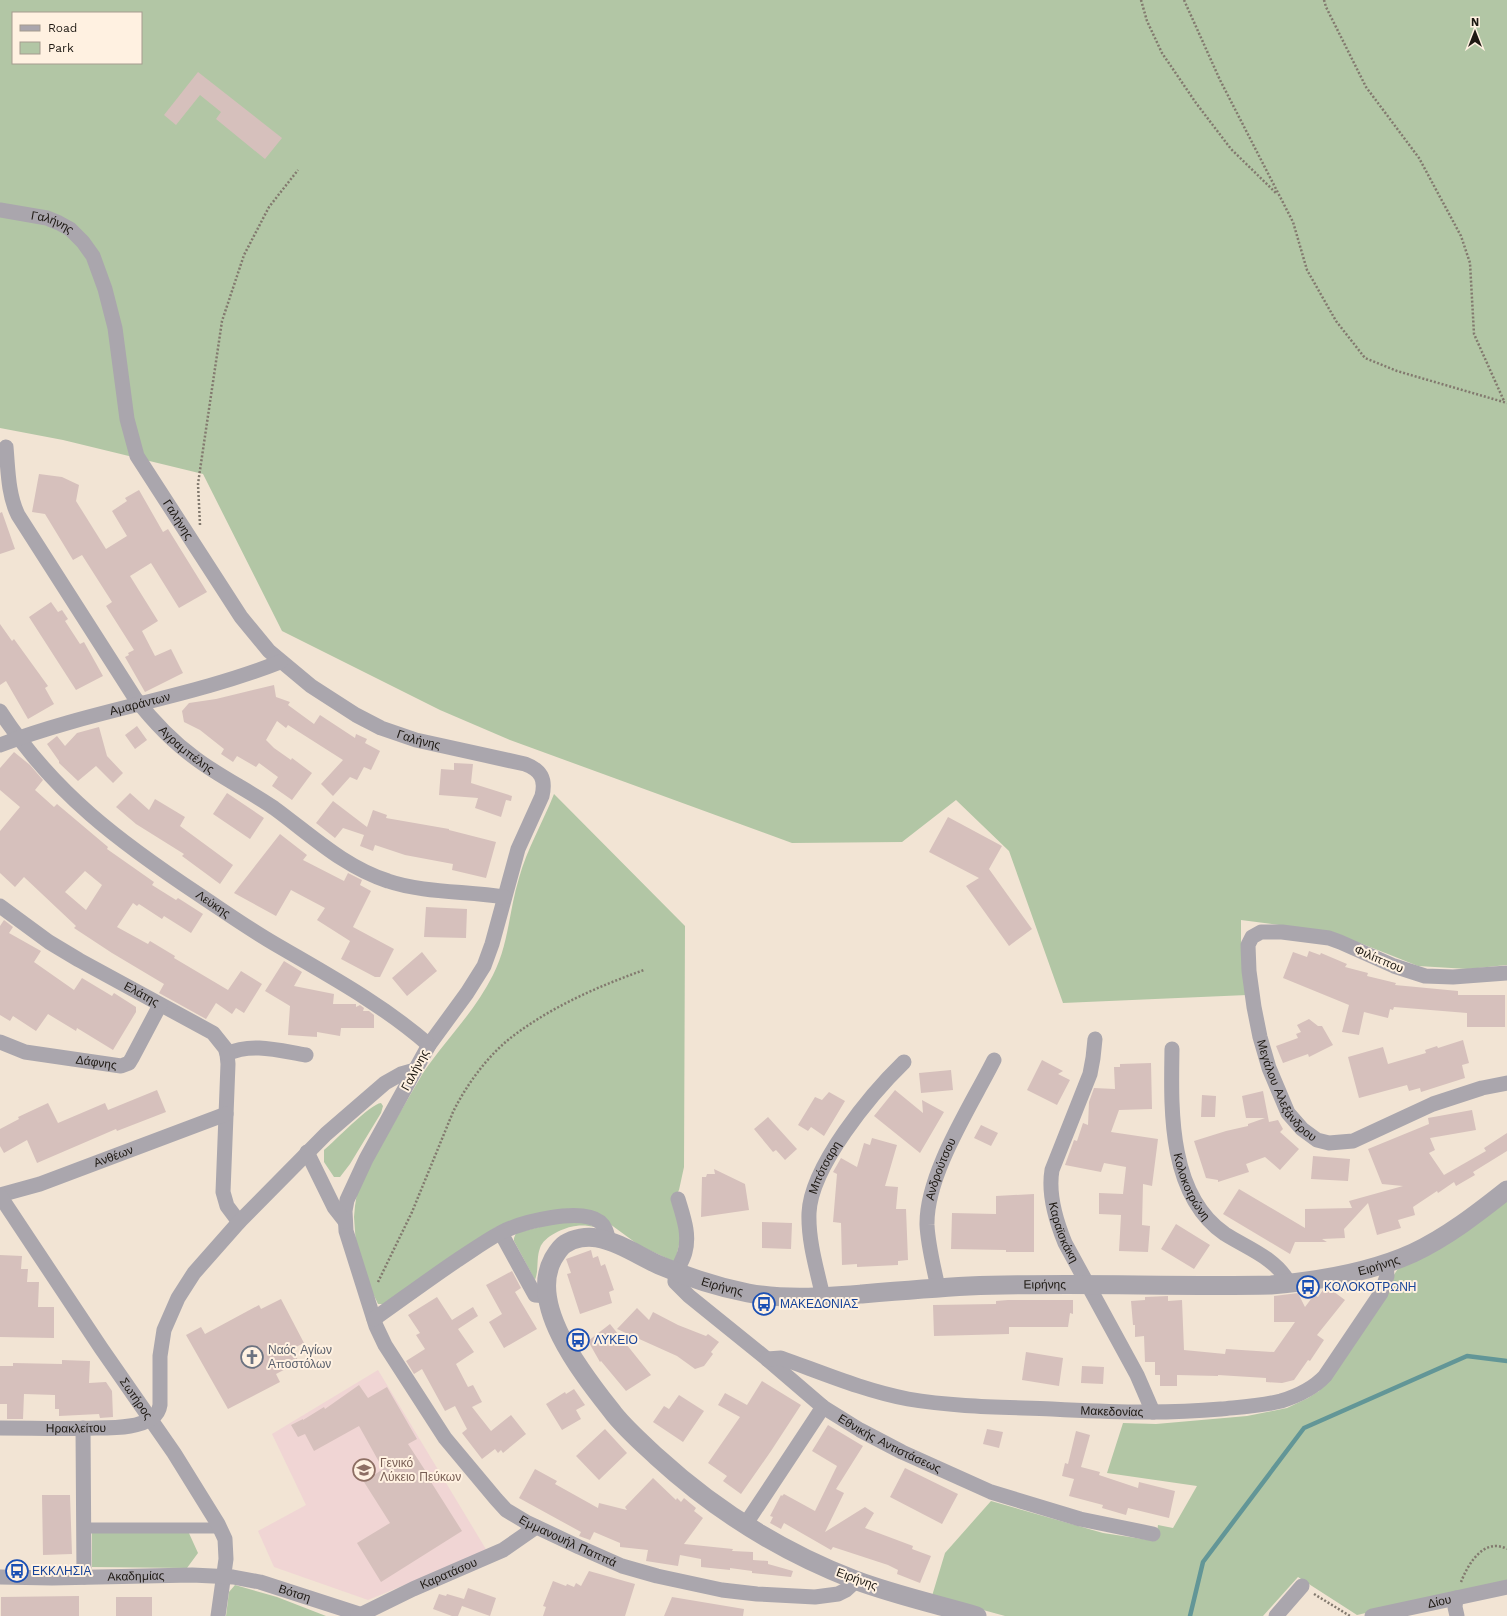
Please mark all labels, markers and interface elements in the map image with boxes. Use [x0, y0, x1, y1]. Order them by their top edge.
legend [12, 12, 142, 64]
north arrow [1455, 12, 1495, 52]
text: N [1471, 16, 1479, 29]
text: Road [48, 21, 77, 35]
text: Park [48, 41, 74, 55]
street label: Γαλήνης [30, 208, 77, 236]
street label: Γαλήνης [160, 497, 196, 542]
street label: Αμαράντων [108, 689, 172, 718]
street label: Αγραμπέλης [156, 723, 217, 777]
street label: Γαλήνης [395, 727, 442, 752]
street label: Λεύκης [193, 888, 233, 921]
street label: Φιλίππου [1352, 942, 1406, 976]
street label: Ελάτης [121, 979, 162, 1009]
street label: Μεγάλου Αλεξάνδρου [1254, 1038, 1319, 1144]
street label: Γαλήνης [398, 1047, 432, 1093]
street label: Δάφνης [75, 1053, 118, 1072]
street label: Ανδρούτσου [923, 1136, 959, 1202]
street label: Μπότσαρη [806, 1138, 844, 1196]
street label: Ανθέων [92, 1143, 135, 1170]
street label: Κολοκοτρώνη [1171, 1152, 1213, 1223]
street label: Καραϊσκάκη [1046, 1201, 1081, 1265]
street label: Ειρήνης [1357, 1252, 1402, 1278]
street label: Ειρήνης [700, 1274, 745, 1299]
bus stop icon: ΚΟΛΟΚΟΤΡΩΝΗ [1295, 1274, 1321, 1300]
street label: Ειρήνης [1023, 1277, 1066, 1292]
place label: ΚΟΛΟΚΟΤΡΩΝΗ [1324, 1280, 1416, 1294]
bus stop icon: ΜΑΚΕΔΟΝΙΑΣ [751, 1291, 777, 1317]
place label: ΜΑΚΕΔΟΝΙΑΣ [780, 1297, 859, 1311]
bus stop icon: ΛΥΚΕΙΟ [565, 1327, 591, 1353]
place label: ΛΥΚΕΙΟ [594, 1333, 638, 1347]
place label: Ναός Αγίων Αποστόλων [268, 1343, 332, 1371]
church icon: Ναός Αγίων Αποστόλων [239, 1344, 265, 1370]
street label: Σωτήρος [117, 1375, 155, 1422]
street label: Μακεδονίας [1080, 1403, 1144, 1419]
street label: Εθνικής Αντιστάσεως [835, 1411, 943, 1476]
street label: Ηρακλείτου [46, 1421, 106, 1435]
place label: Γενικό Λύκειο Πεύκων [380, 1456, 461, 1484]
school or university icon: Γενικό Λύκειο Πεύκων [351, 1457, 377, 1483]
street label: Εμμανουήλ Παππά [516, 1512, 619, 1570]
street label: Καρατάσου [418, 1555, 479, 1592]
bus stop icon: ΕΚΚΛΗΣΙΑ [4, 1558, 30, 1584]
place label: ΕΚΚΛΗΣΙΑ [32, 1564, 91, 1578]
street label: Ειρήνης [835, 1565, 880, 1593]
street label: Ακαδημίας [107, 1569, 165, 1584]
street label: Βότση [277, 1581, 313, 1605]
street label: Δίου [1426, 1592, 1453, 1611]

